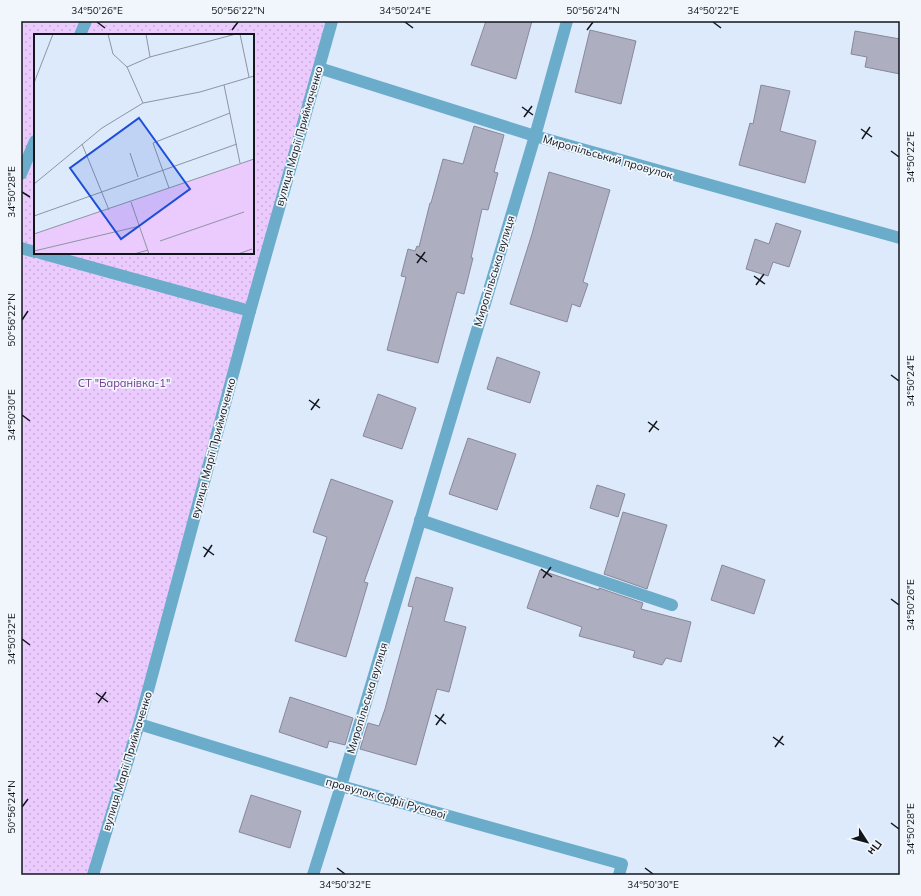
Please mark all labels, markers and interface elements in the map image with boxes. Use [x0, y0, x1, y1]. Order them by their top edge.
text: 34°50'26"E [71, 4, 123, 17]
text: 50°56'22"N [211, 4, 265, 17]
text: 34°50'24"E [379, 4, 431, 17]
text: 50°56'24"N [566, 4, 620, 17]
text: 34°50'22"E [687, 4, 739, 17]
inset map [34, 34, 254, 254]
street label: вулиця Марії Приймаченко [272, 64, 326, 208]
text: 34°50'22"E [904, 131, 917, 183]
street label: Миропільський провулок [541, 132, 675, 182]
text: 34°50'28"E [5, 166, 18, 218]
street label: Миропільська вулиця [470, 214, 518, 328]
text: 50°56'22"N [5, 293, 18, 347]
text: 34°50'24"E [904, 355, 917, 407]
park label: СТ "Баранівка-1" [78, 376, 170, 390]
street label: вулиця Марії Приймаченко [187, 376, 239, 520]
text: 34°50'30"E [5, 389, 18, 441]
text: 34°50'26"E [904, 579, 917, 631]
text: 34°50'32"E [5, 613, 18, 665]
street label: Миропільська вулиця [343, 641, 391, 755]
street label: вулиця Марії Приймаченко [99, 690, 155, 832]
street label: провулок Софії Русової [324, 774, 448, 822]
text: 50°56'24"N [5, 780, 18, 834]
text: 34°50'28"E [904, 803, 917, 855]
north arrow [847, 822, 887, 862]
text: Пн [865, 838, 885, 858]
text: 34°50'32"E [319, 878, 371, 891]
text: 34°50'30"E [627, 878, 679, 891]

